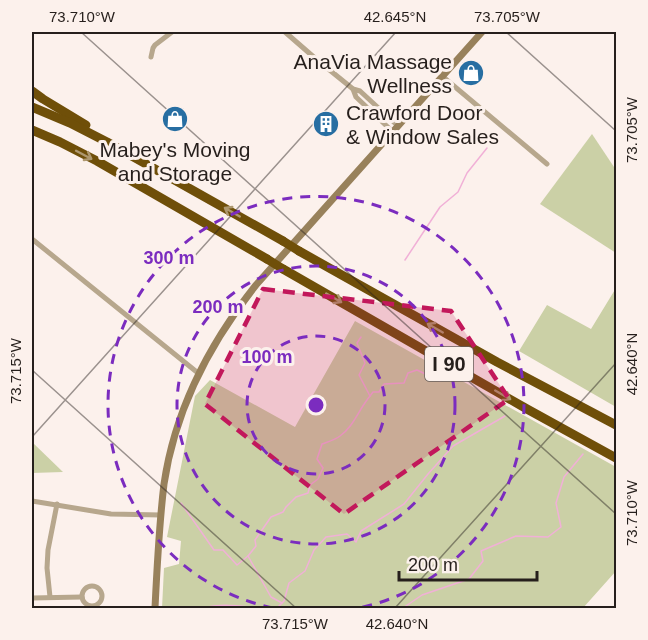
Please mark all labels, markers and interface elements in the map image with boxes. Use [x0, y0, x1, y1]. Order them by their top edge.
text: 73.710°W [49, 8, 116, 25]
text: 42.645°N [364, 8, 426, 25]
text: 73.705°W [474, 8, 541, 25]
place label: AnaVia Massage Wellness [294, 50, 452, 97]
shop icon: AnaVia Massage Wellness [456, 58, 486, 88]
text: 73.705°W [623, 96, 640, 163]
place label: Crawford Door & Window Sales [346, 101, 499, 148]
shop icon: Mabey's Moving and Storage [160, 104, 190, 134]
building icon: Crawford Door & Window Sales [311, 109, 341, 139]
place label: Mabey's Moving and Storage [99, 138, 251, 185]
one-way arrow [75, 150, 93, 161]
one-way arrow [224, 206, 241, 218]
text: 300 m [143, 248, 195, 268]
one-way arrow [325, 292, 342, 304]
text: 200 m [192, 297, 244, 317]
one-way arrow [427, 322, 444, 334]
text: 42.640°N [623, 333, 640, 395]
text: 73.715°W [7, 337, 24, 404]
text: 100 m [241, 347, 293, 367]
road number: I 90 [425, 347, 473, 381]
one-way arrow [494, 389, 511, 401]
centre of rings [306, 395, 326, 415]
text: 73.710°W [623, 479, 640, 546]
scale bar [399, 544, 537, 582]
text: 200 m [408, 555, 458, 575]
text: 73.715°W [262, 615, 329, 632]
text: 42.640°N [366, 615, 428, 632]

